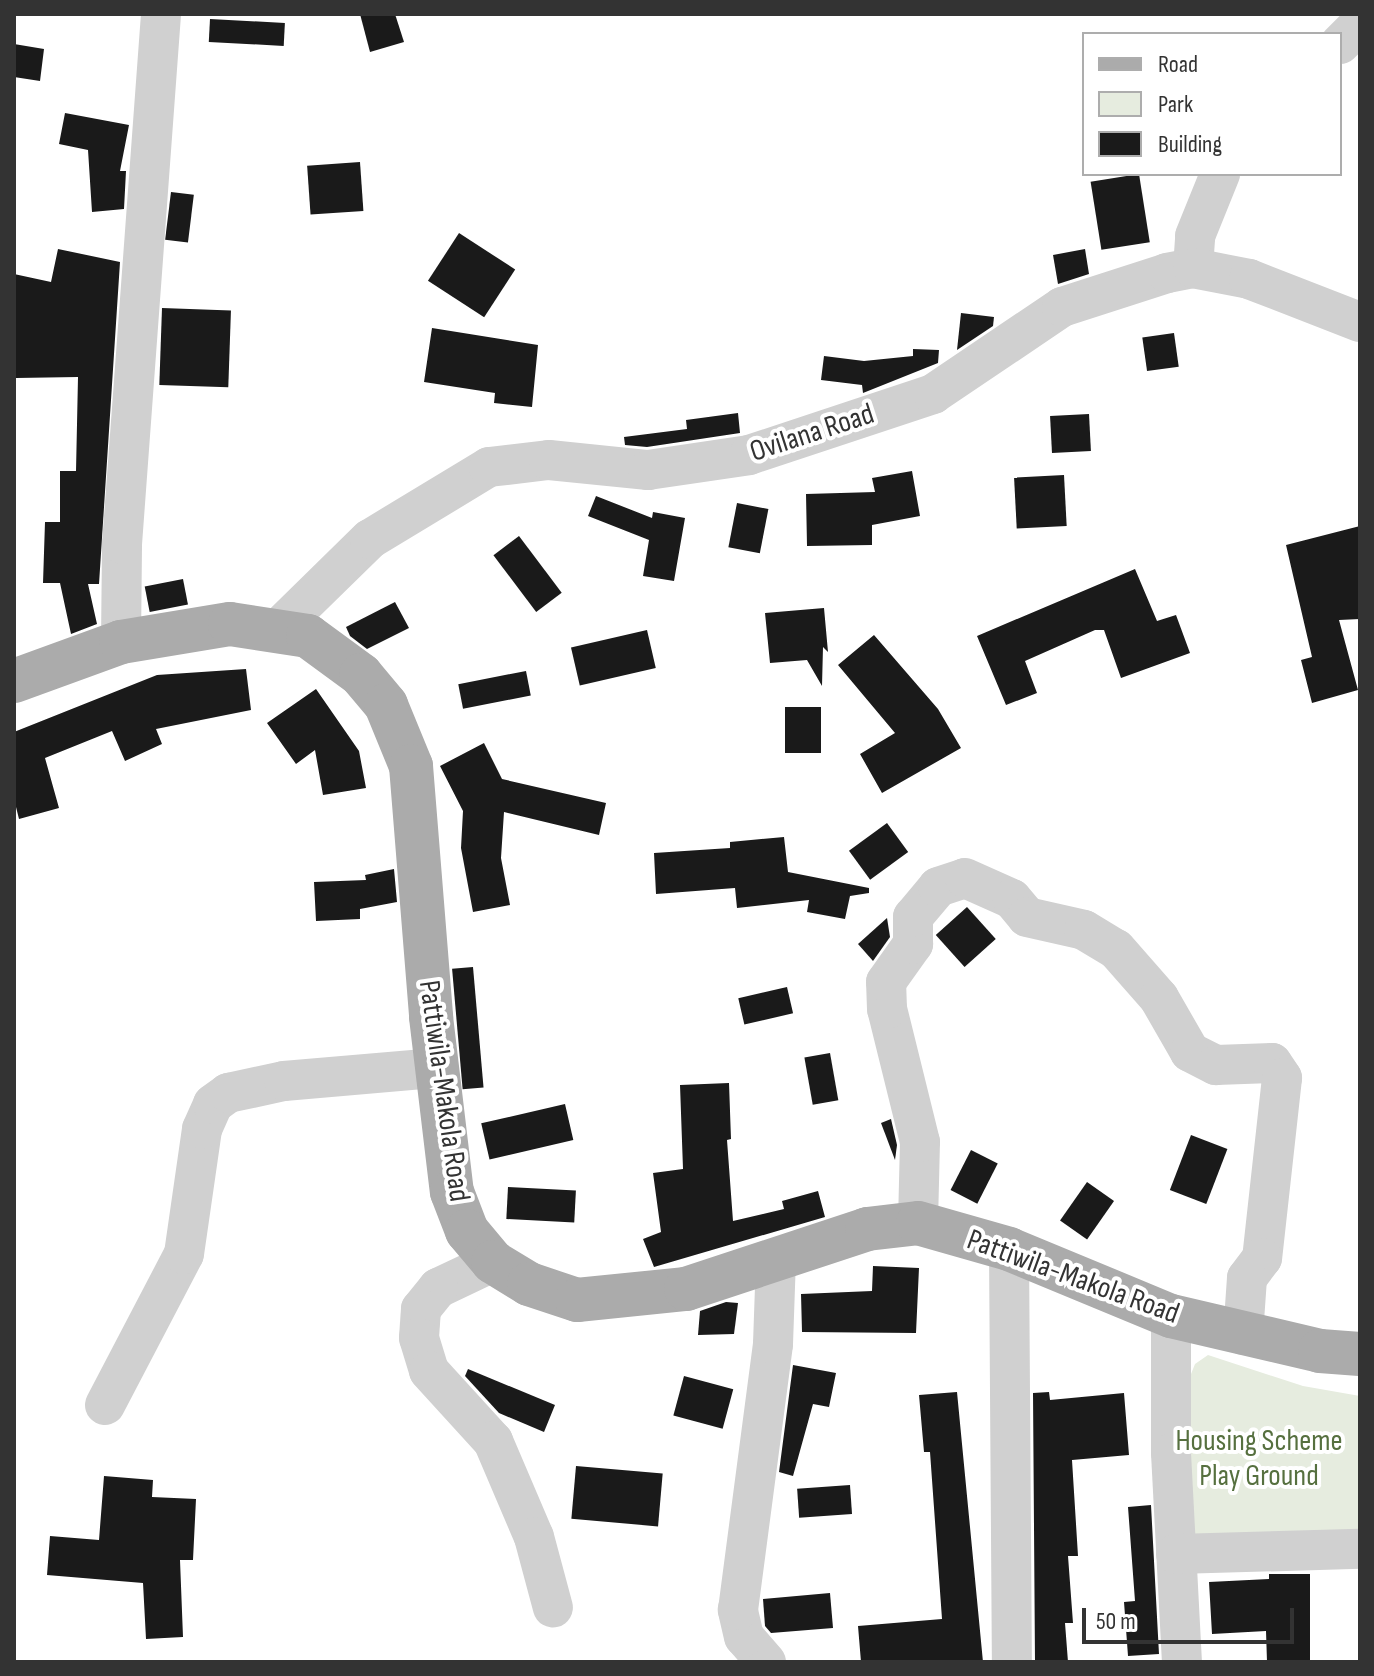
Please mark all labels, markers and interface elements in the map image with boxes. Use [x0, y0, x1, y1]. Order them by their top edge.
legend [1082, 32, 1342, 176]
text: Road [1158, 50, 1198, 79]
text: Park [1158, 90, 1193, 119]
text: Building [1158, 130, 1222, 159]
street label: Ovilana Road [745, 396, 879, 470]
street label: Pattiwila-Makola Road [411, 978, 477, 1204]
street label: Pattiwila-Makola Road [962, 1222, 1184, 1332]
park label: Housing Scheme Play Ground [1175, 1423, 1343, 1494]
scale bar [1086, 1592, 1298, 1642]
text: 50 m [1096, 1607, 1136, 1636]

